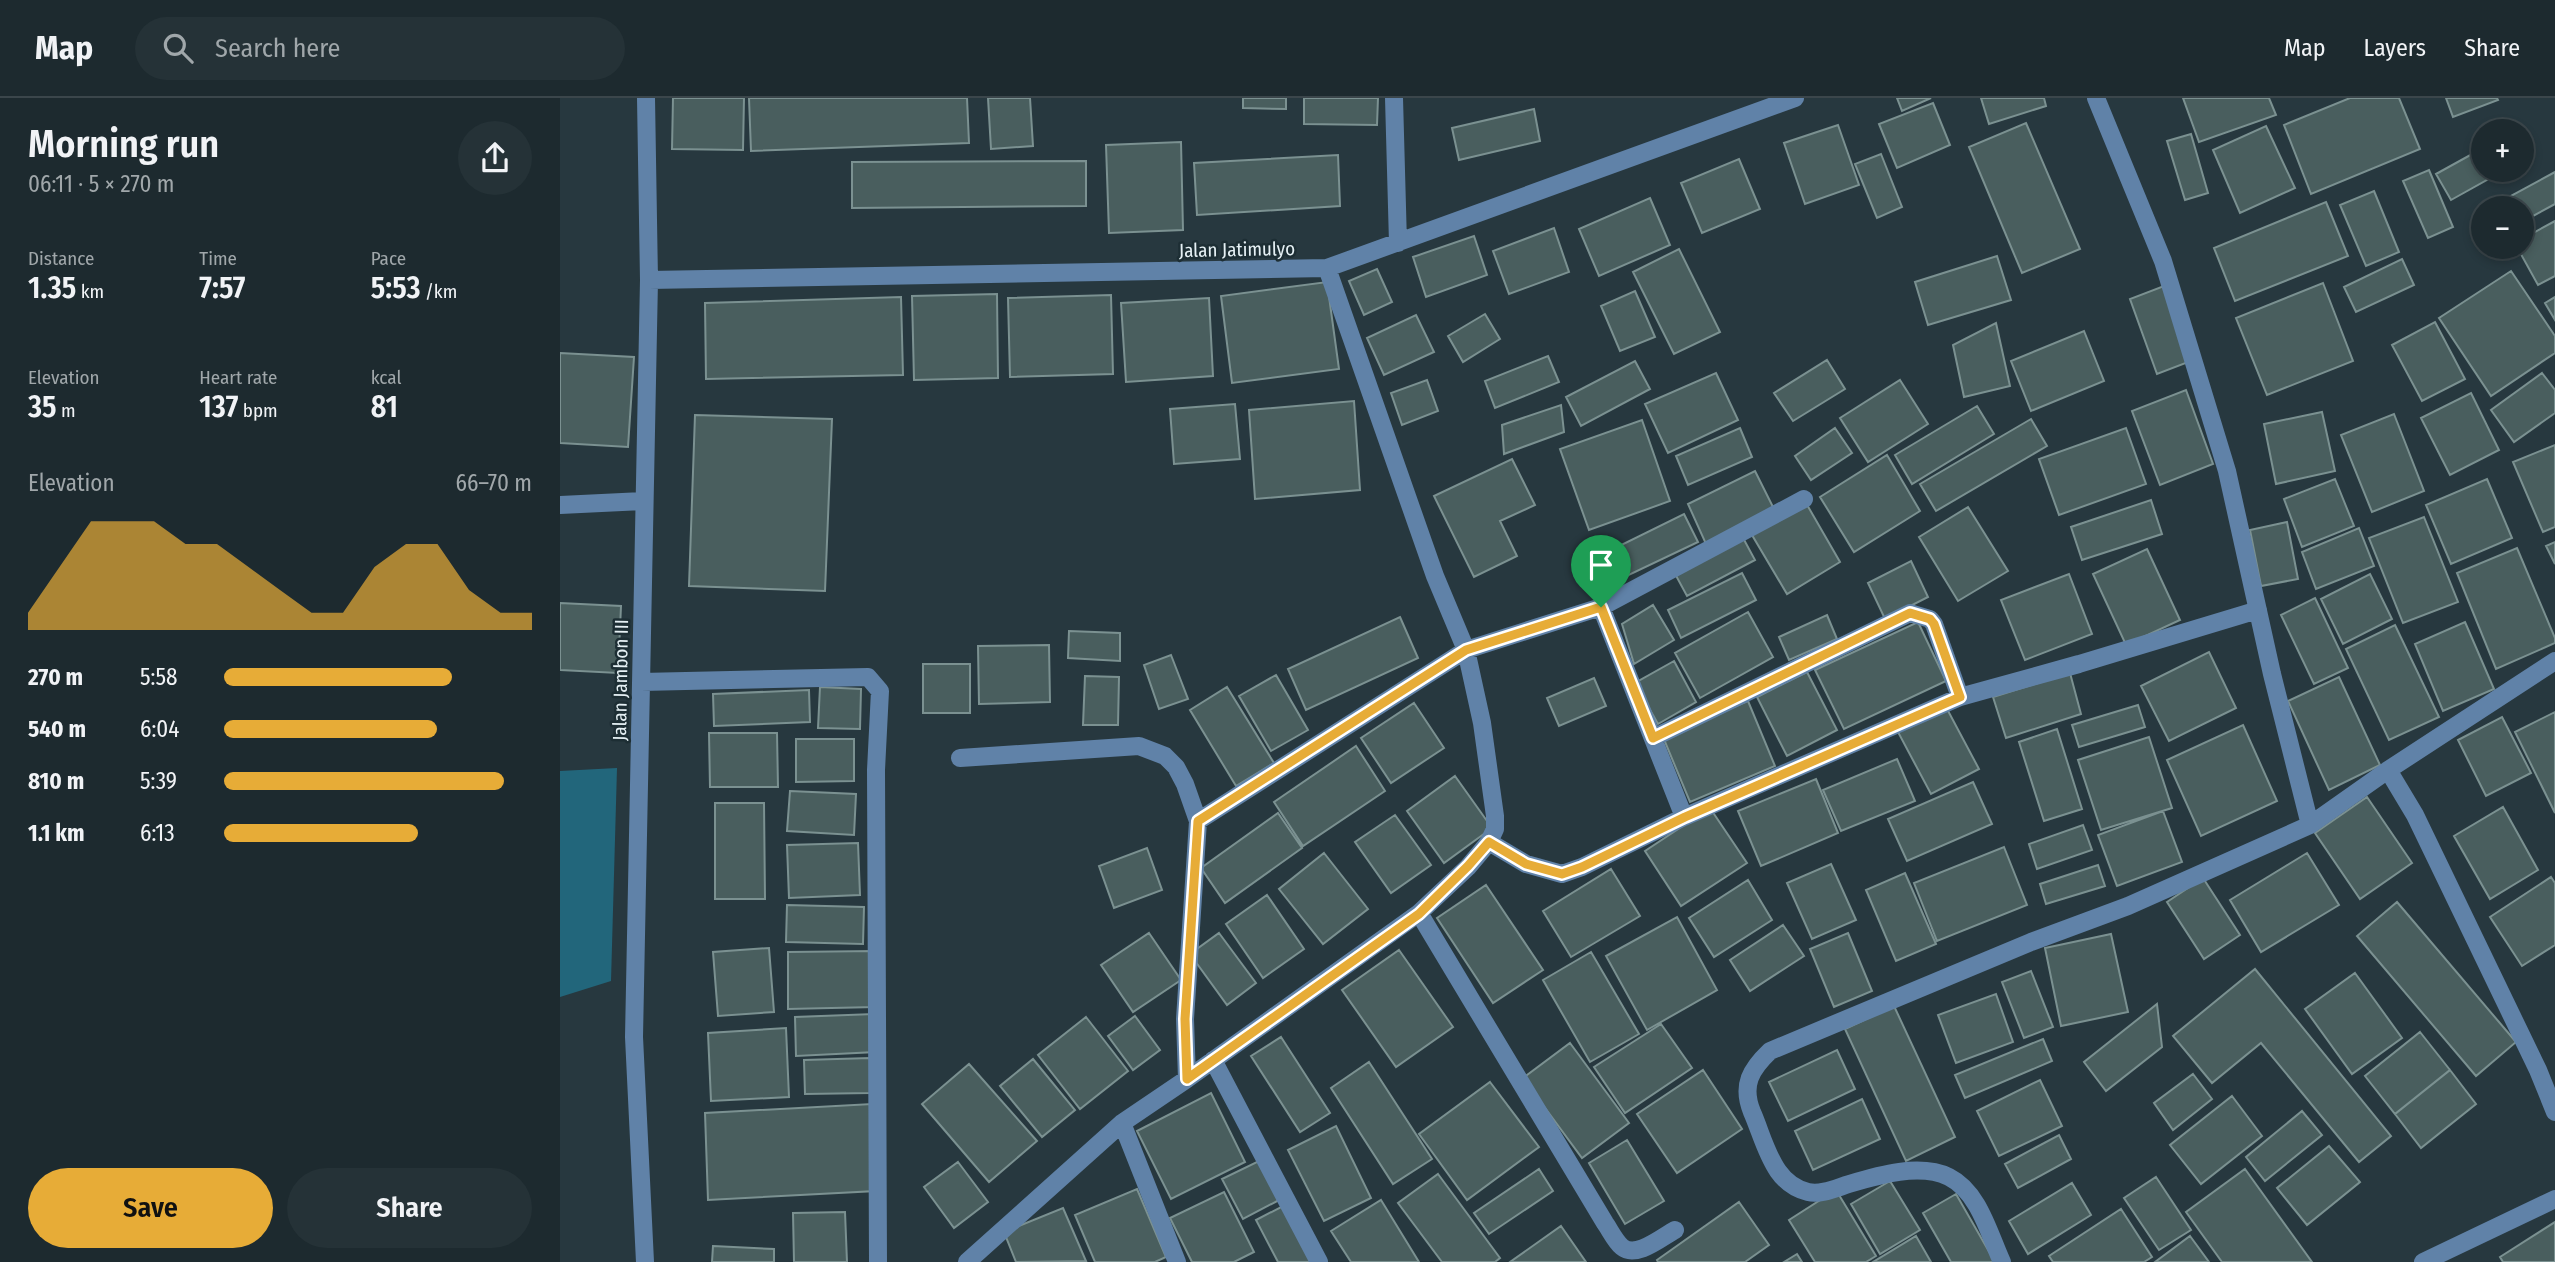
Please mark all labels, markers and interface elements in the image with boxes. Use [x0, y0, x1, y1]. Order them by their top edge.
search box [135, 17, 625, 80]
text: Map [35, 28, 93, 68]
icon: search [159, 29, 197, 67]
text: Search here [215, 33, 340, 64]
text: Map [2284, 34, 2326, 62]
text: Layers [2364, 34, 2426, 62]
text: Share [2464, 34, 2520, 62]
map controls [2471, 119, 2534, 259]
button: + [2471, 119, 2534, 182]
text: Morning run [28, 121, 219, 167]
button: share [458, 121, 532, 195]
text: 06:11 · 5 × 270 m [28, 170, 175, 198]
button: − [2471, 196, 2534, 259]
street label: Jalan Jatimulyo [1179, 237, 1295, 262]
text: Distance [28, 247, 95, 270]
text: Time [199, 247, 237, 270]
text: Pace [371, 247, 406, 270]
text: 1.35 [28, 270, 76, 306]
text: 7:57 [199, 270, 245, 306]
text: 5:53 [371, 270, 420, 306]
text: km [76, 280, 104, 303]
text: /km [420, 280, 457, 303]
text: Elevation [28, 366, 100, 389]
text: Heart rate [199, 366, 277, 389]
text: kcal [371, 366, 401, 389]
text: 35 [28, 389, 57, 425]
text: 137 [199, 389, 238, 425]
text: 81 [371, 389, 398, 425]
text: m [57, 399, 76, 422]
text: bpm [238, 399, 278, 422]
text: Elevation [28, 469, 115, 497]
text: 66–70 m [456, 469, 532, 497]
pin [1571, 535, 1631, 607]
icon: arrive [1582, 546, 1620, 584]
street label: Jalan Jambon III [608, 619, 633, 741]
text: 270 m [28, 663, 83, 691]
text: 5:58 [140, 663, 178, 691]
text: 540 m [28, 715, 86, 743]
text: 6:04 [140, 715, 179, 743]
text: 810 m [28, 767, 84, 795]
text: 5:39 [140, 767, 177, 795]
text: 1.1 km [28, 819, 84, 847]
text: 6:13 [140, 819, 175, 847]
button: Save [28, 1168, 273, 1248]
button: Share [287, 1168, 532, 1248]

